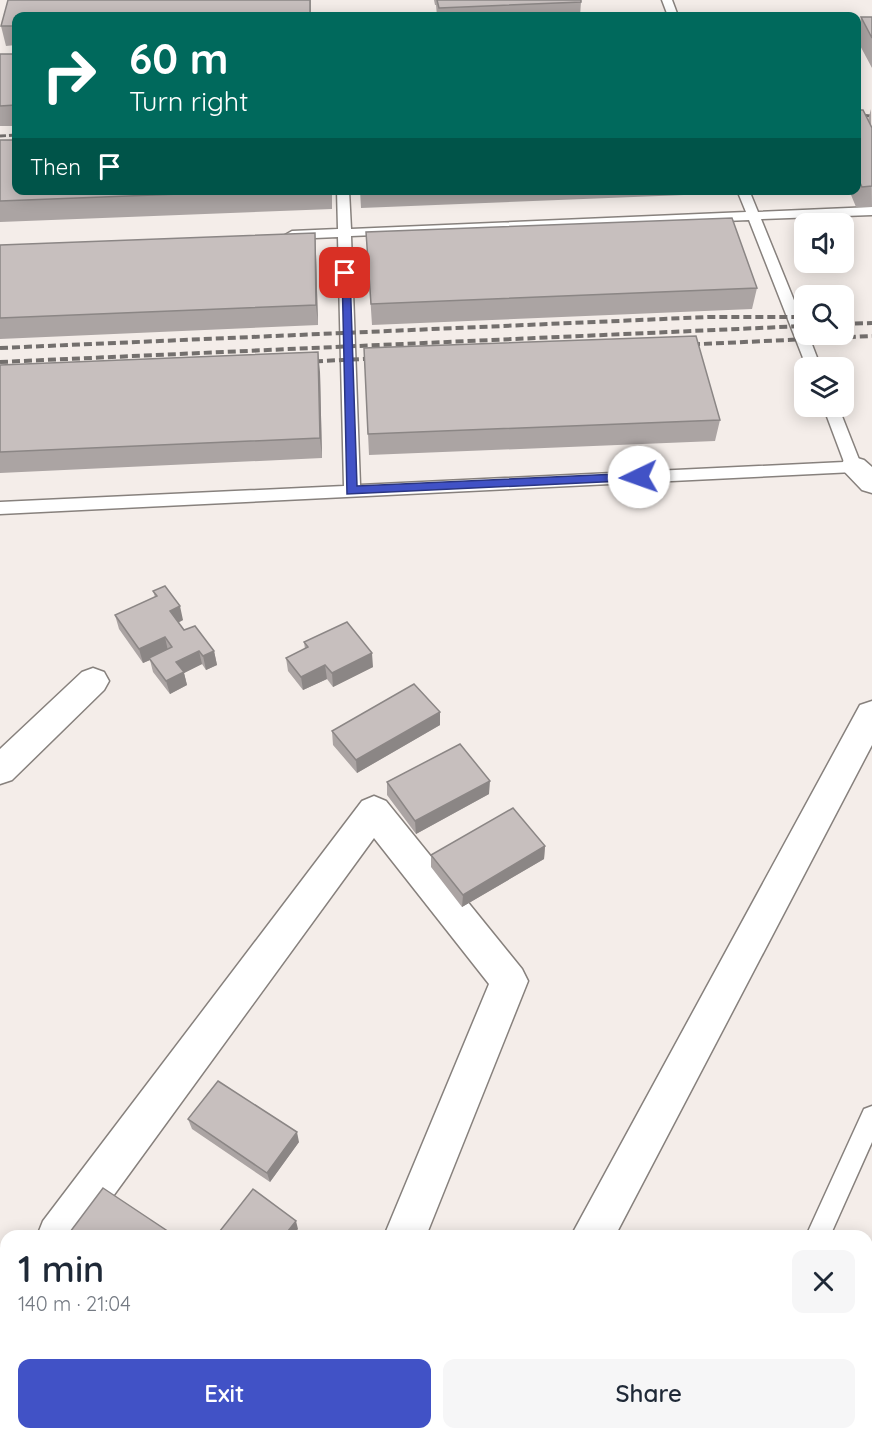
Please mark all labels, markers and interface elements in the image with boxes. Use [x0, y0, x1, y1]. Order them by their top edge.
text: 60 m [129, 32, 229, 85]
icon: right [30, 36, 108, 114]
text: Turn right [129, 84, 248, 118]
icon: arrive [93, 150, 126, 183]
text: Then [30, 153, 81, 181]
map controls [794, 213, 854, 417]
button: sound [794, 213, 854, 273]
pin [319, 247, 370, 298]
icon: arrive [328, 256, 361, 289]
button: search [794, 285, 854, 345]
button: layers [794, 357, 854, 417]
position arrow [607, 445, 671, 509]
text: 1 min [18, 1246, 104, 1291]
button: close [792, 1250, 855, 1313]
text: 140 m · 21:04 [18, 1291, 131, 1316]
button: Exit [18, 1359, 431, 1428]
button: Share [443, 1359, 855, 1428]

